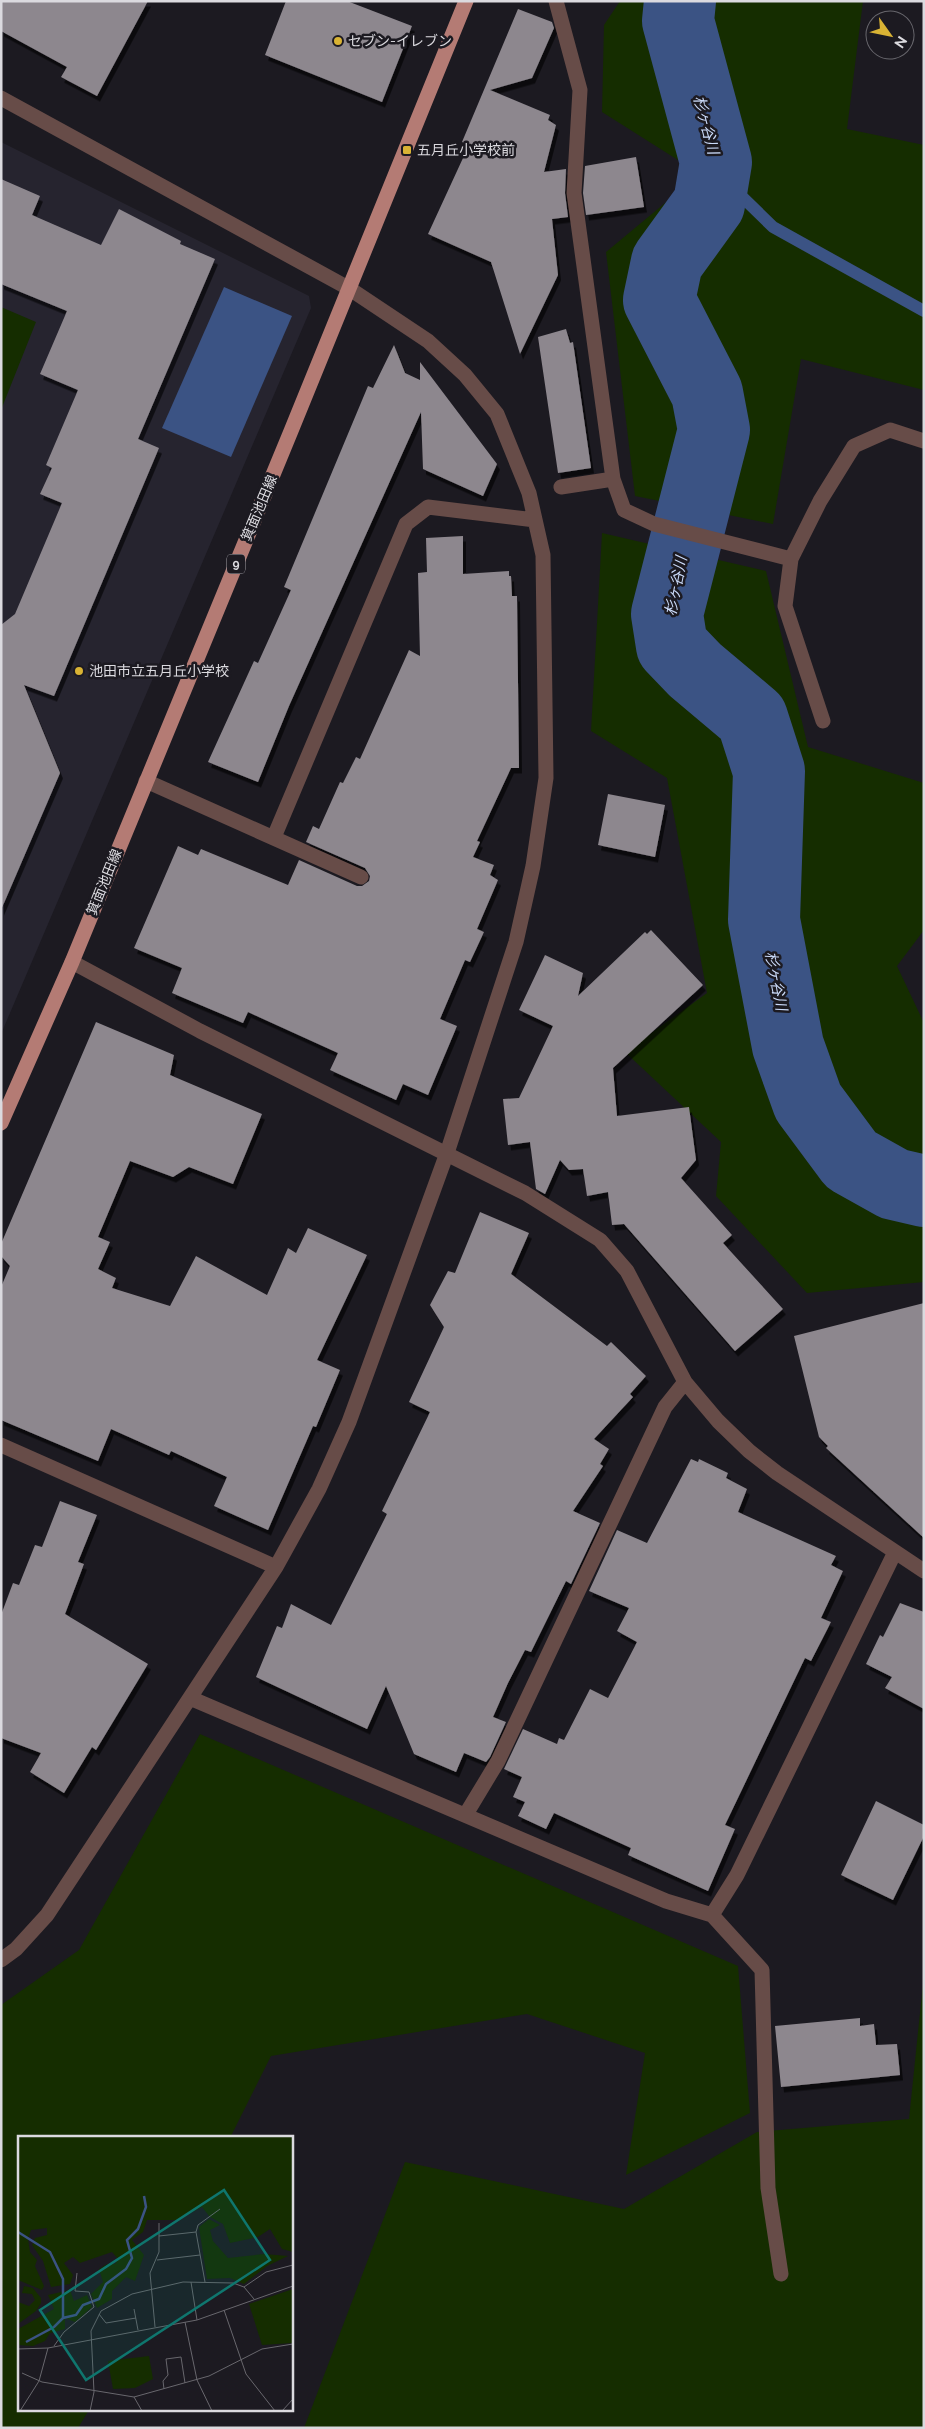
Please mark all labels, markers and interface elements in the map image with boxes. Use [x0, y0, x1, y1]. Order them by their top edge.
north arrow [865, 10, 915, 60]
place label: セブン-イレブン [348, 33, 452, 49]
text: N [891, 33, 911, 51]
marker: セブン-イレブン [332, 35, 344, 47]
water label: 杉ヶ谷川 [690, 94, 723, 158]
place label: 五月丘小学校前 [417, 142, 515, 158]
marker: 五月丘小学校前 [401, 144, 413, 156]
street label: 箕面池田線 [238, 473, 280, 543]
water label: 杉ヶ谷川 [661, 553, 691, 617]
road number: 9 [227, 554, 245, 574]
place label: 池田市立五月丘小学校 [89, 663, 229, 679]
marker: 池田市立五月丘小学校 [73, 665, 85, 677]
street label: 箕面池田線 [83, 847, 125, 917]
water label: 杉ヶ谷川 [761, 950, 791, 1014]
inset map [18, 2136, 292, 2412]

